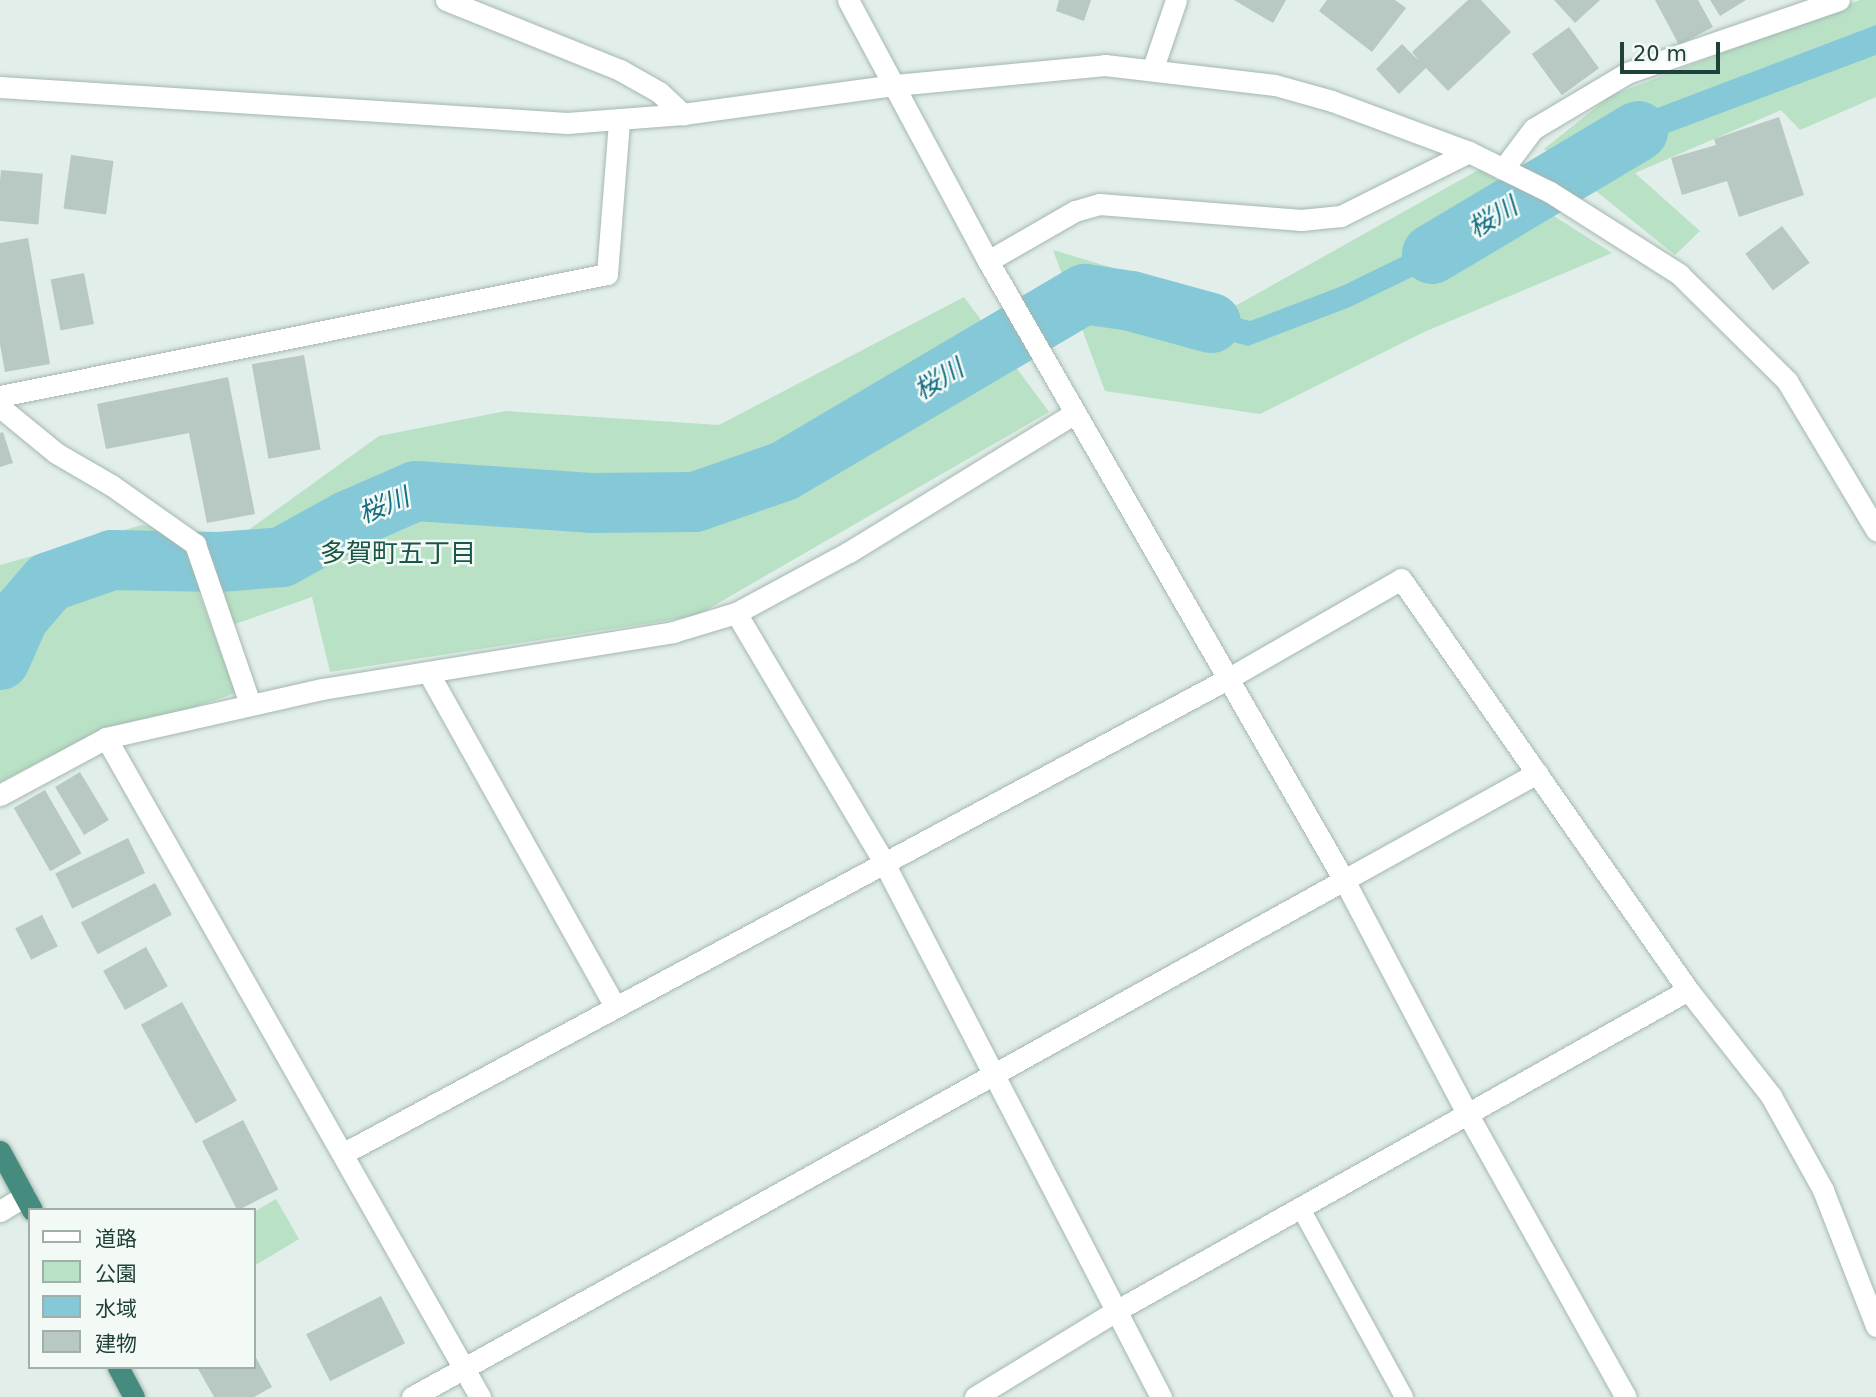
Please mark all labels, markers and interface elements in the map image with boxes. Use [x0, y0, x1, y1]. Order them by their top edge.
scale bar [1624, 28, 1724, 72]
text: 20 m [1633, 42, 1687, 66]
water label: 桜川 [1463, 191, 1523, 245]
water label: 桜川 [909, 353, 969, 407]
water label: 桜川 [354, 482, 414, 530]
district label: 多賀町五丁目 [320, 538, 476, 570]
legend [28, 1208, 256, 1369]
text: 道路 [95, 1227, 137, 1251]
text: 公園 [95, 1262, 137, 1286]
text: 水域 [95, 1297, 137, 1321]
text: 建物 [95, 1332, 137, 1356]

